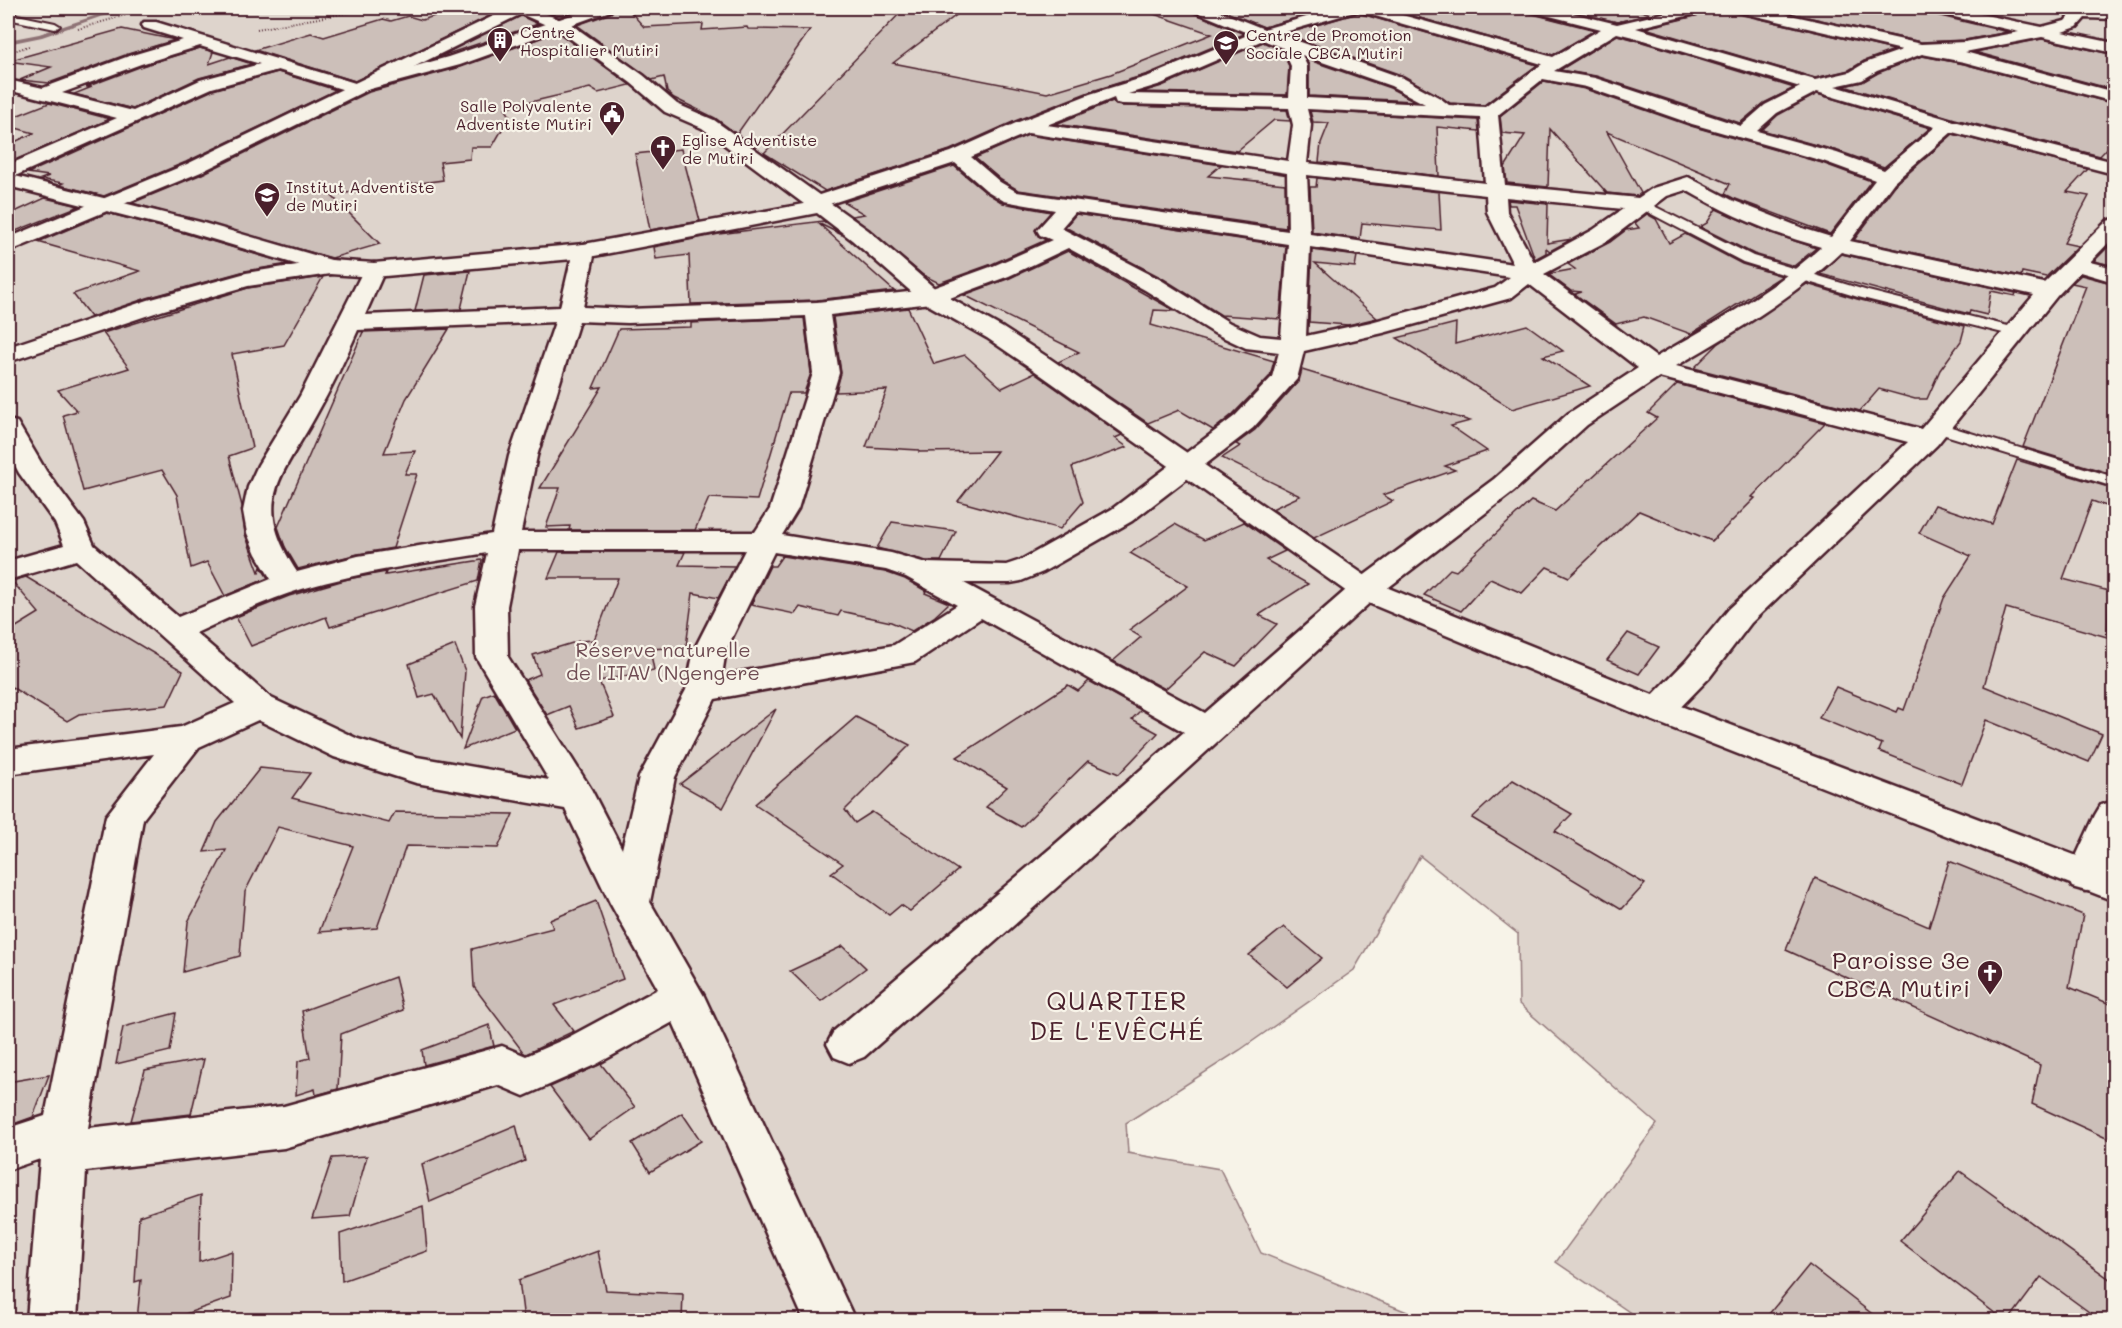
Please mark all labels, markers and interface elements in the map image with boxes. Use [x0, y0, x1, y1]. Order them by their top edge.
place label: Centre Hospitalier Mutiri [520, 21, 659, 60]
place label: Centre de Promotion Sociale CBCA Mutiri [1246, 24, 1411, 63]
building icon: Centre Hospitalier Mutiri [485, 25, 515, 63]
school or university icon: Centre de Promotion Sociale CBCA Mutiri [1211, 28, 1241, 66]
place label: Salle Polyvalente Adventiste Mutiri [455, 95, 592, 134]
public building icon: Salle Polyvalente Adventiste Mutiri [597, 99, 627, 137]
place label: Eglise Adventiste de Mutiri [682, 129, 817, 168]
church icon: Eglise Adventiste de Mutiri [648, 133, 678, 171]
place label: Institut Adventiste de Mutiri [286, 176, 435, 215]
school or university icon: Institut Adventiste de Mutiri [252, 180, 282, 218]
park label: Réserve naturelle de l'ITAV (Ngengere [566, 636, 760, 685]
place label: Paroisse 3e CBCA Mutiri [1827, 944, 1970, 1003]
church icon: Paroisse 3e CBCA Mutiri [1975, 958, 2005, 996]
district label: QUARTIER DE L'EVÊCHÉ [1029, 983, 1205, 1047]

